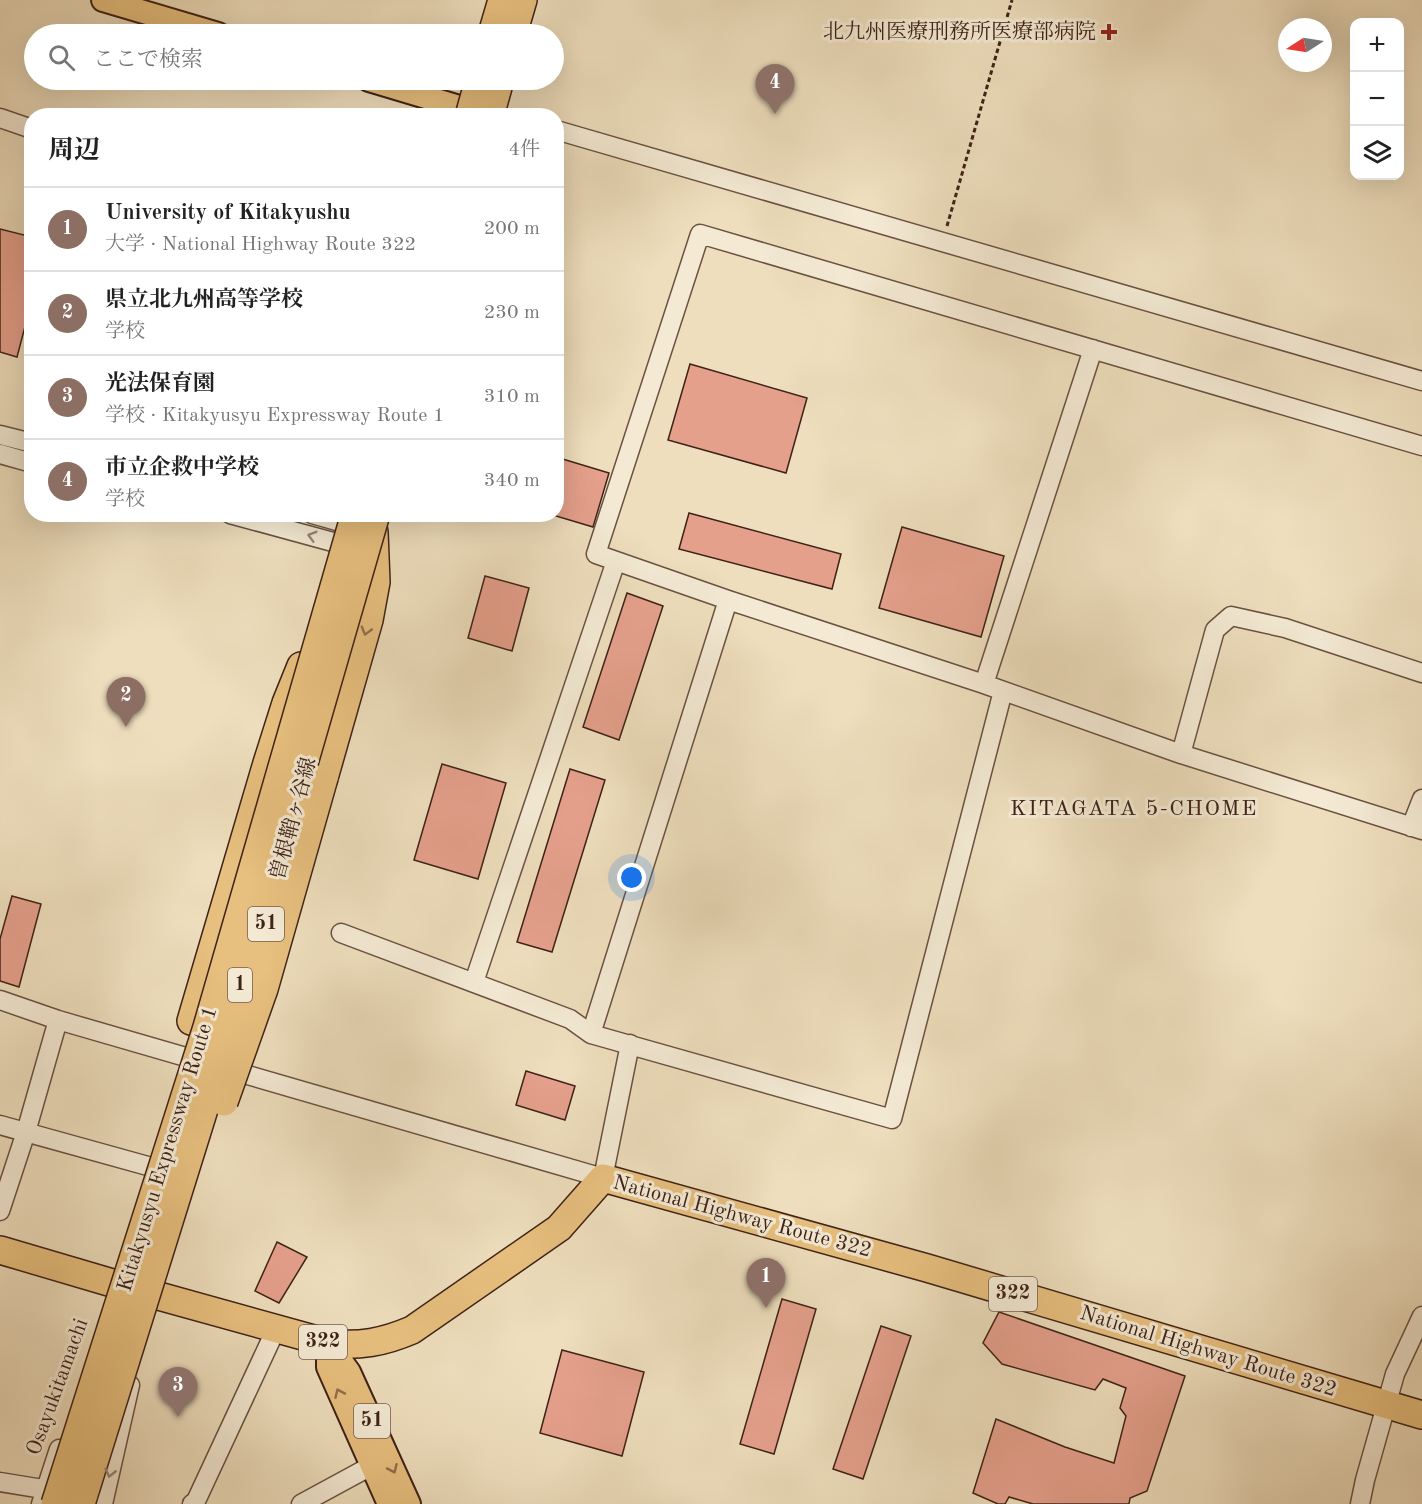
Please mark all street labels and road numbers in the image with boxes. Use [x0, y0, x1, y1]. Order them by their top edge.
street label: 曽根鞘ヶ谷線 [266, 755, 320, 883]
road number: 51 [248, 907, 284, 941]
road number: 1 [228, 968, 252, 1002]
street label: Kitakyusyu Expressway Route 1 [115, 1004, 221, 1294]
street label: National Highway Route 322 [610, 1172, 874, 1262]
road number: 322 [989, 1277, 1037, 1311]
street label: National Highway Route 322 [1077, 1303, 1339, 1401]
street label: Osayukitamachi [24, 1316, 92, 1458]
road number: 322 [299, 1325, 347, 1359]
road number: 51 [354, 1404, 390, 1438]

